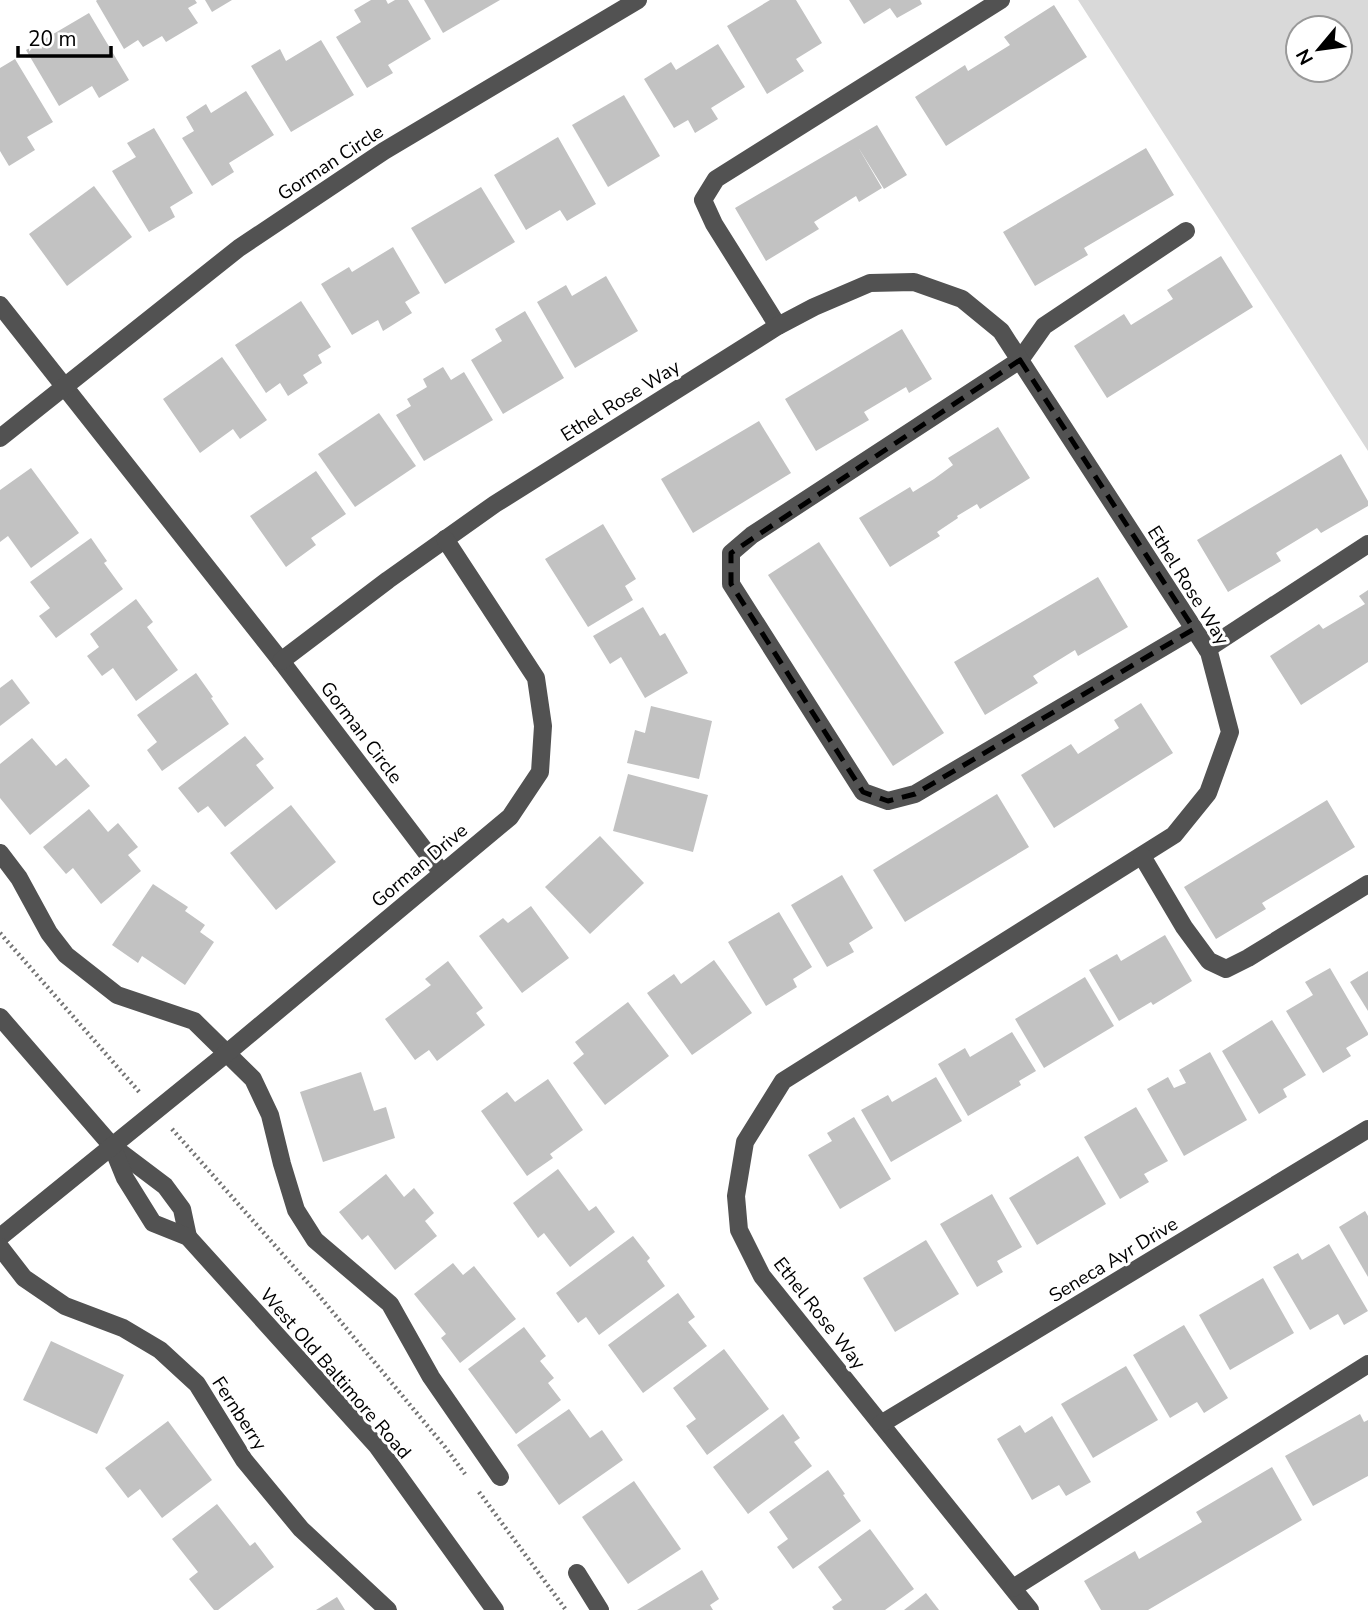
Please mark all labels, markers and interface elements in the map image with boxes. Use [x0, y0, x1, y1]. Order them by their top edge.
scale bar [18, 14, 110, 58]
north arrow [1284, 14, 1354, 84]
text: 20 m [28, 25, 77, 53]
text: N [1290, 44, 1320, 69]
street label: Gorman Circle [273, 119, 389, 207]
street label: Ethel Rose Way [556, 354, 685, 448]
street label: Ethel Rose Way [1141, 521, 1235, 650]
street label: Gorman Circle [314, 676, 408, 789]
street label: Gorman Drive [366, 818, 473, 914]
street label: Seneca Ayr Drive [1044, 1211, 1183, 1309]
street label: Ethel Rose Way [767, 1252, 871, 1375]
street label: West Old Baltimore Road [254, 1283, 417, 1465]
street label: Fernberry [206, 1372, 273, 1456]

